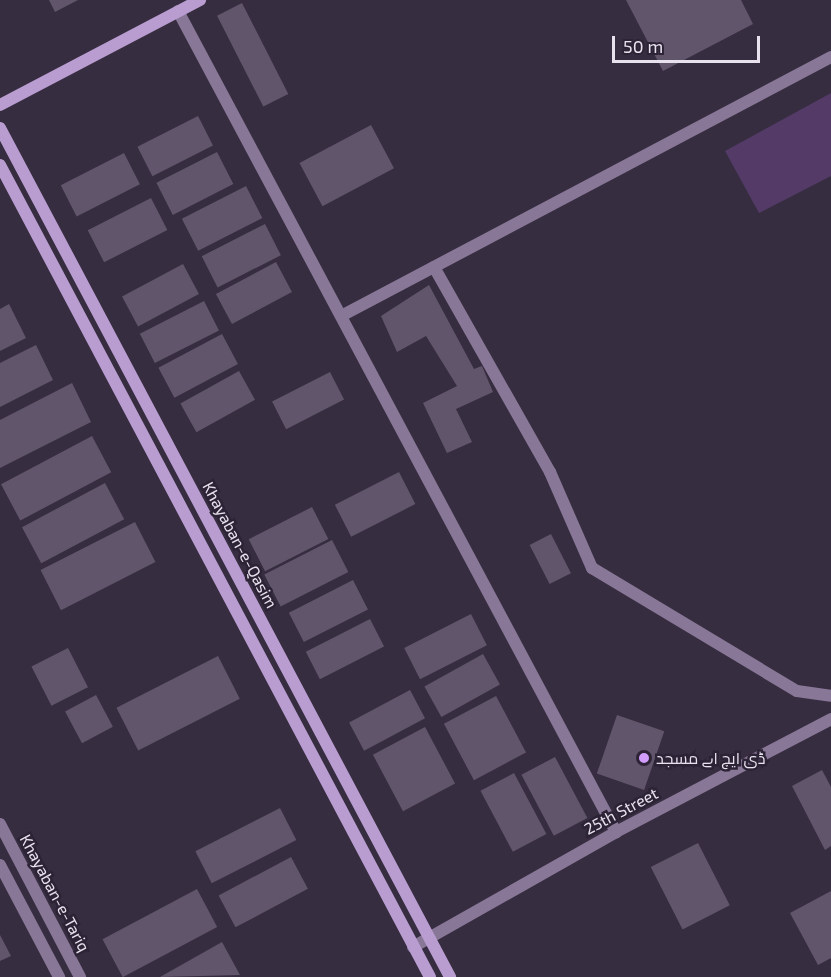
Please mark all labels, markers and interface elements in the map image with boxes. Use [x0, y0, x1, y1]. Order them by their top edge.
scale bar [615, 24, 764, 62]
text: 50 m [623, 35, 663, 57]
street label: Khayaban-e-Qasim [199, 478, 281, 612]
place label: ڈی ایچ اے مسجد [656, 748, 766, 768]
marker: ڈی ایچ اے مسجد [637, 751, 651, 765]
street label: 25th Street [581, 784, 661, 838]
street label: Khayaban-e-Tariq [16, 831, 94, 955]

